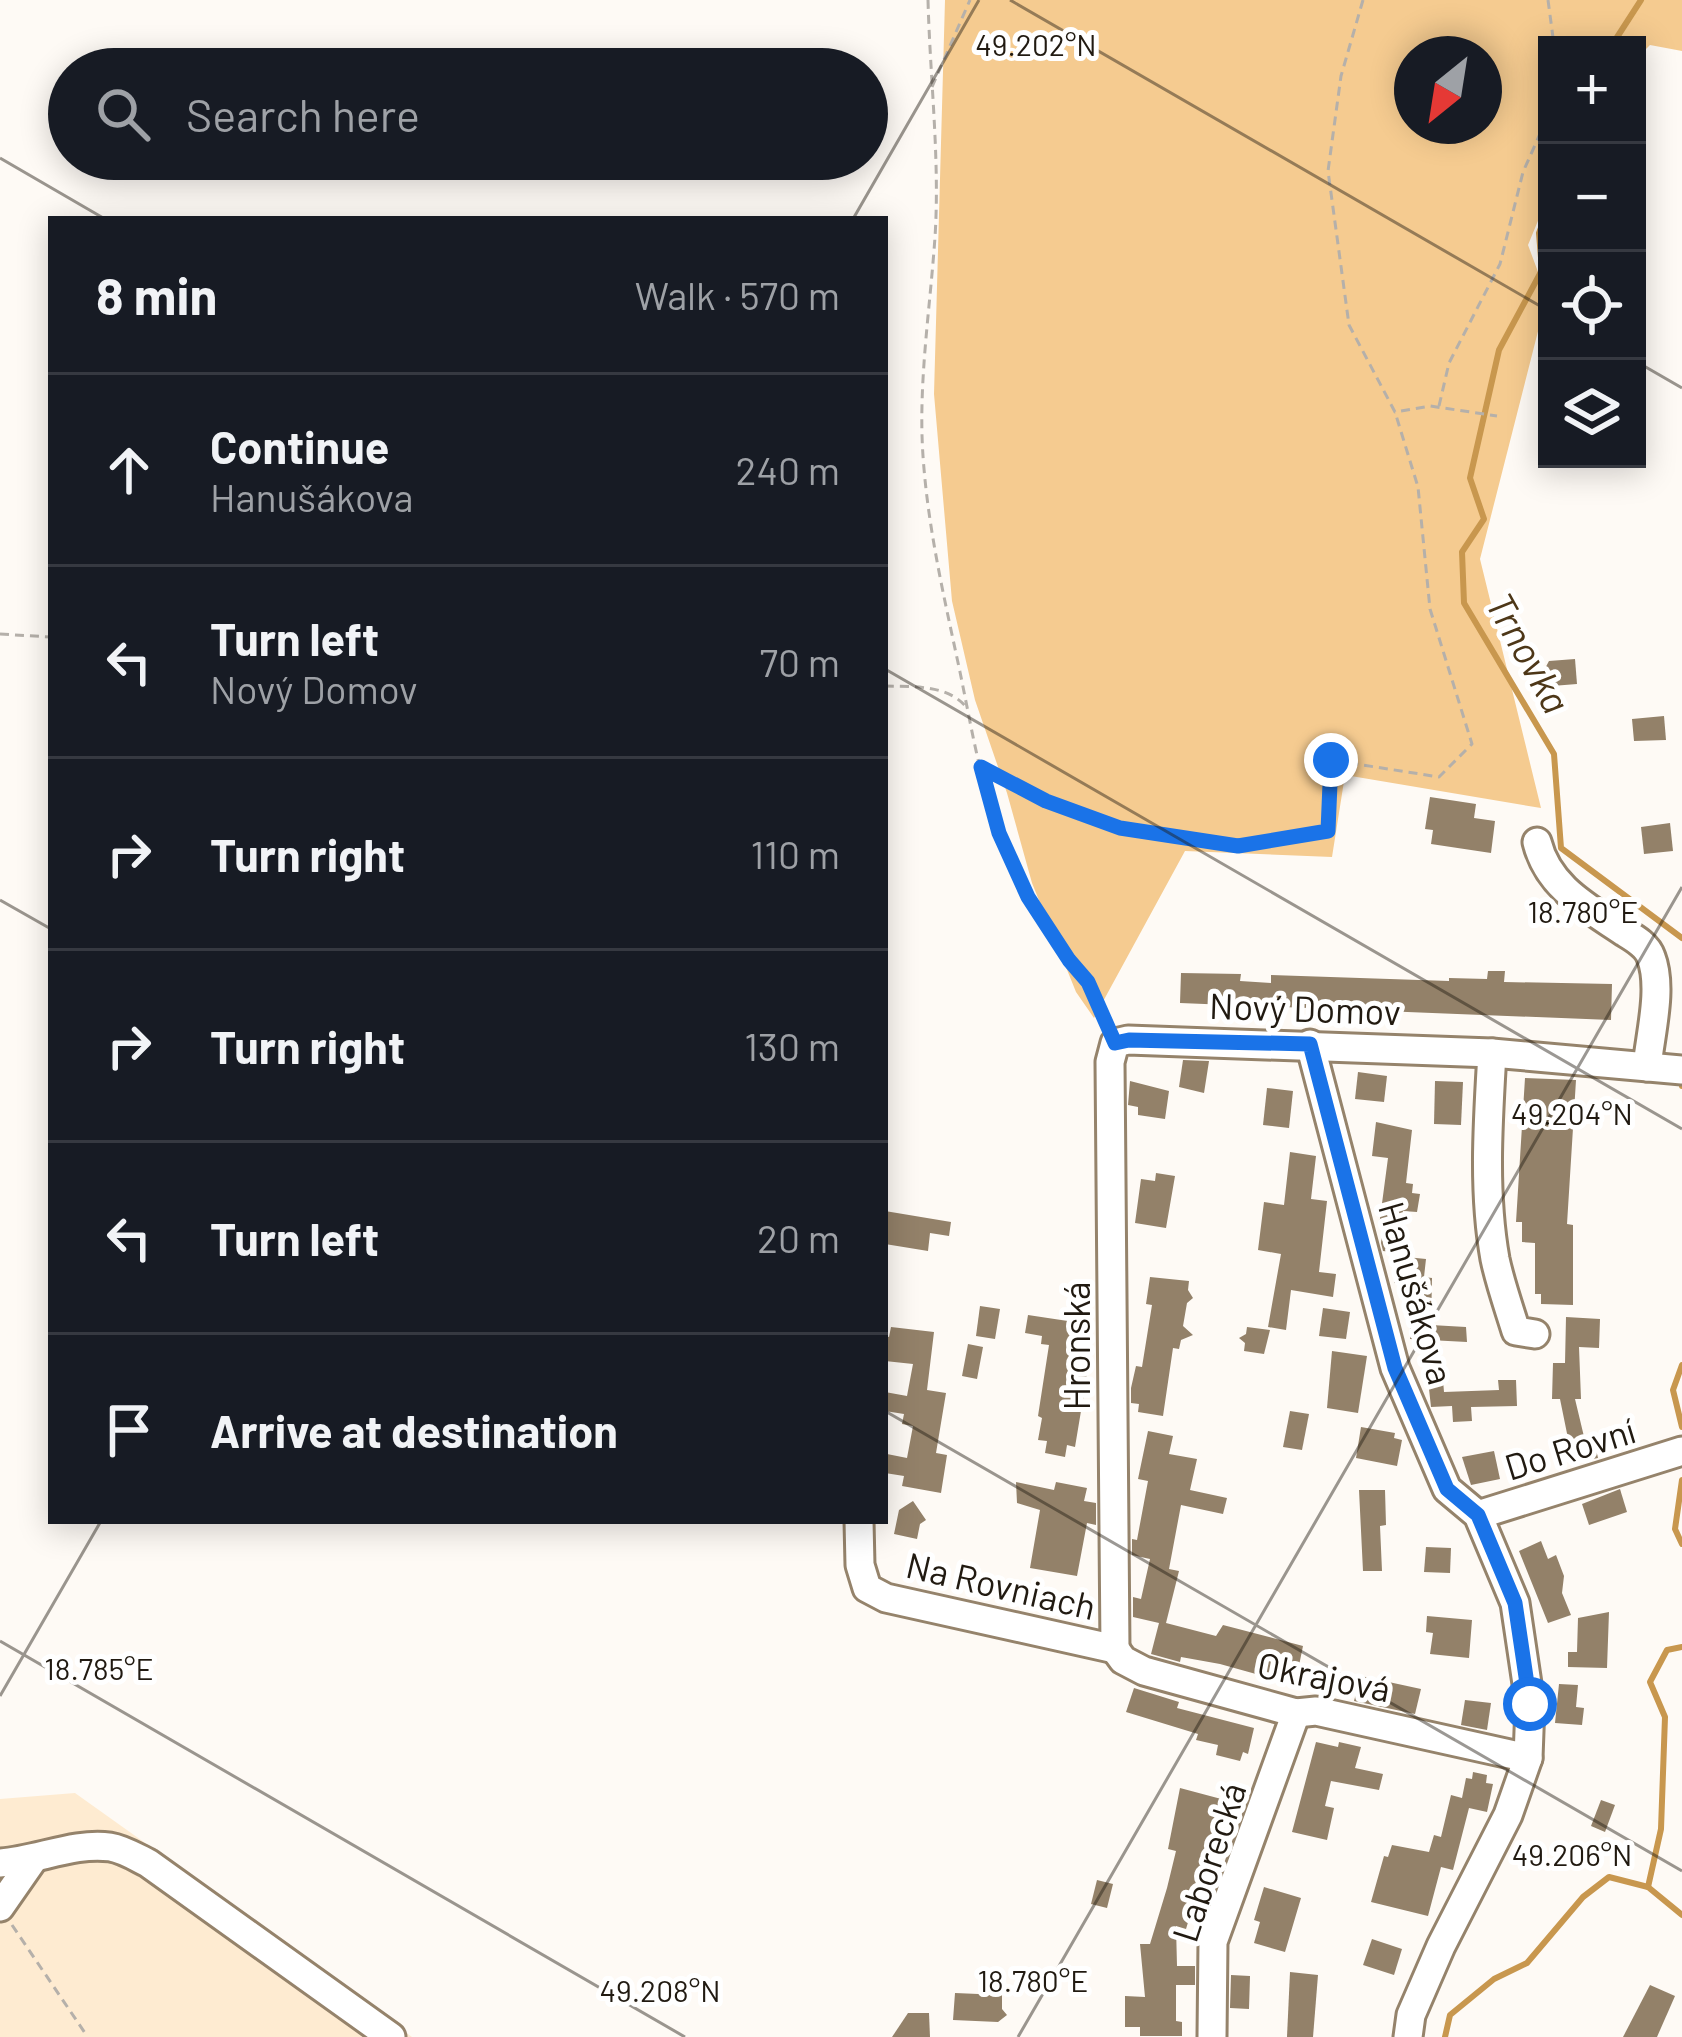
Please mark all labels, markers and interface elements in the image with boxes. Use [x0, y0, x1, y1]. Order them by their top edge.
text: 49.202°N [975, 26, 1097, 62]
north arrow [1394, 36, 1502, 144]
map controls [1538, 36, 1646, 468]
button: + [1538, 36, 1646, 144]
search box [48, 48, 888, 180]
icon: search [90, 81, 156, 147]
text: Search here [186, 87, 420, 141]
button: − [1538, 144, 1646, 252]
button: locate [1538, 252, 1646, 360]
text: 8 min [96, 264, 217, 325]
text: Walk · 570 m [635, 271, 840, 318]
button: layers [1538, 360, 1646, 468]
text: Continue [210, 419, 389, 473]
icon: ahead [96, 437, 162, 503]
text: 240 m [736, 446, 840, 493]
text: Hanušákova [210, 473, 413, 520]
water label: Trnovka [1477, 584, 1581, 721]
text: Turn left [210, 611, 379, 665]
icon: left [96, 629, 162, 695]
text: 70 m [759, 638, 840, 685]
text: Nový Domov [210, 665, 417, 712]
route end [1304, 733, 1358, 787]
icon: right [96, 821, 162, 887]
text: Turn right [210, 827, 405, 881]
text: 110 m [750, 830, 840, 877]
text: 18.780°E [1528, 893, 1638, 929]
street label: Nový Domov [1209, 983, 1402, 1032]
icon: right [96, 1013, 162, 1079]
text: Turn right [210, 1019, 405, 1073]
text: 130 m [744, 1022, 840, 1069]
text: 49.204°N [1511, 1095, 1633, 1131]
street label: Hanušákova [1371, 1196, 1464, 1389]
icon: left [96, 1205, 162, 1271]
text: Turn left [210, 1211, 379, 1265]
text: 20 m [757, 1214, 840, 1261]
street label: Hronská [1054, 1282, 1097, 1410]
icon: arrive [96, 1397, 162, 1463]
text: Arrive at destination [210, 1403, 618, 1457]
street label: Do Rovní [1499, 1407, 1640, 1488]
street label: Na Rovniach [902, 1542, 1100, 1627]
street label: Okrajová [1254, 1642, 1394, 1709]
text: 18.785°E [44, 1650, 154, 1686]
route start [1503, 1677, 1557, 1731]
street label: Laborecká [1162, 1777, 1253, 1947]
text: 49.206°N [1512, 1836, 1632, 1872]
text: 18.780°E [978, 1962, 1088, 1998]
text: 49.208°N [600, 1972, 720, 2008]

